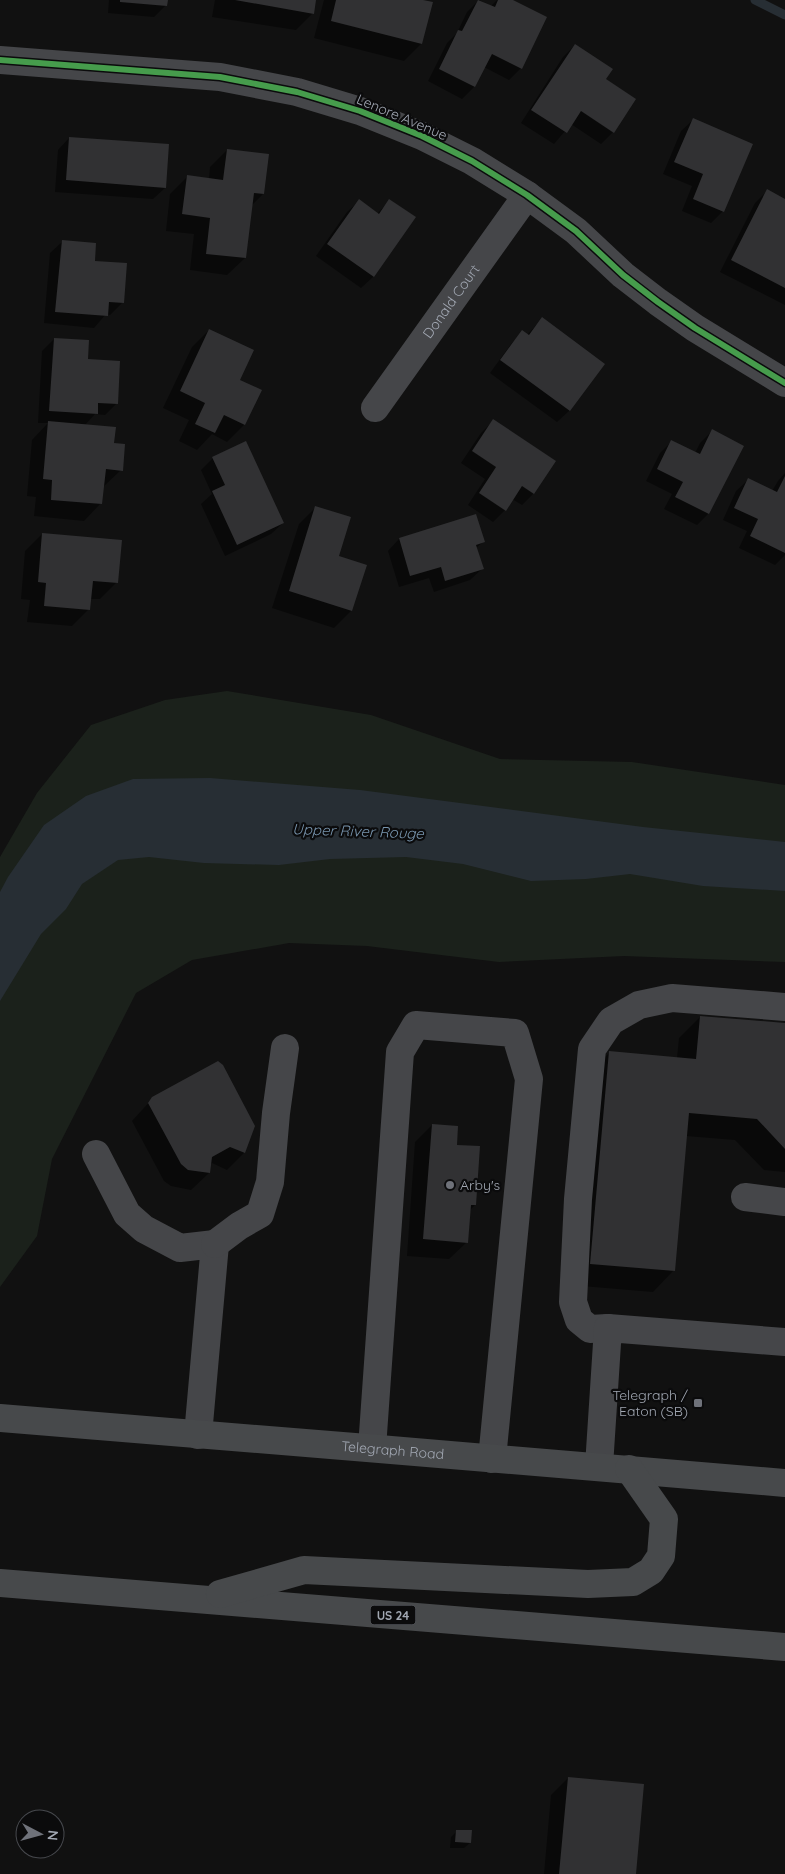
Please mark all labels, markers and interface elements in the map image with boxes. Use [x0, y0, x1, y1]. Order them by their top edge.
street label: Lenore Avenue [354, 90, 450, 144]
street label: Donald Court [419, 261, 484, 342]
water label: Upper River Rouge [292, 819, 425, 843]
place label: Arby's [460, 1176, 500, 1194]
marker: Arby's [444, 1179, 456, 1191]
place label: Telegraph / Eaton (SB) [612, 1386, 689, 1420]
marker: Telegraph / Eaton (SB) [692, 1397, 704, 1409]
street label: Telegraph Road [341, 1437, 445, 1463]
road number: US 24 [370, 1606, 416, 1624]
north arrow [15, 1809, 65, 1859]
text: N [43, 1829, 62, 1841]

